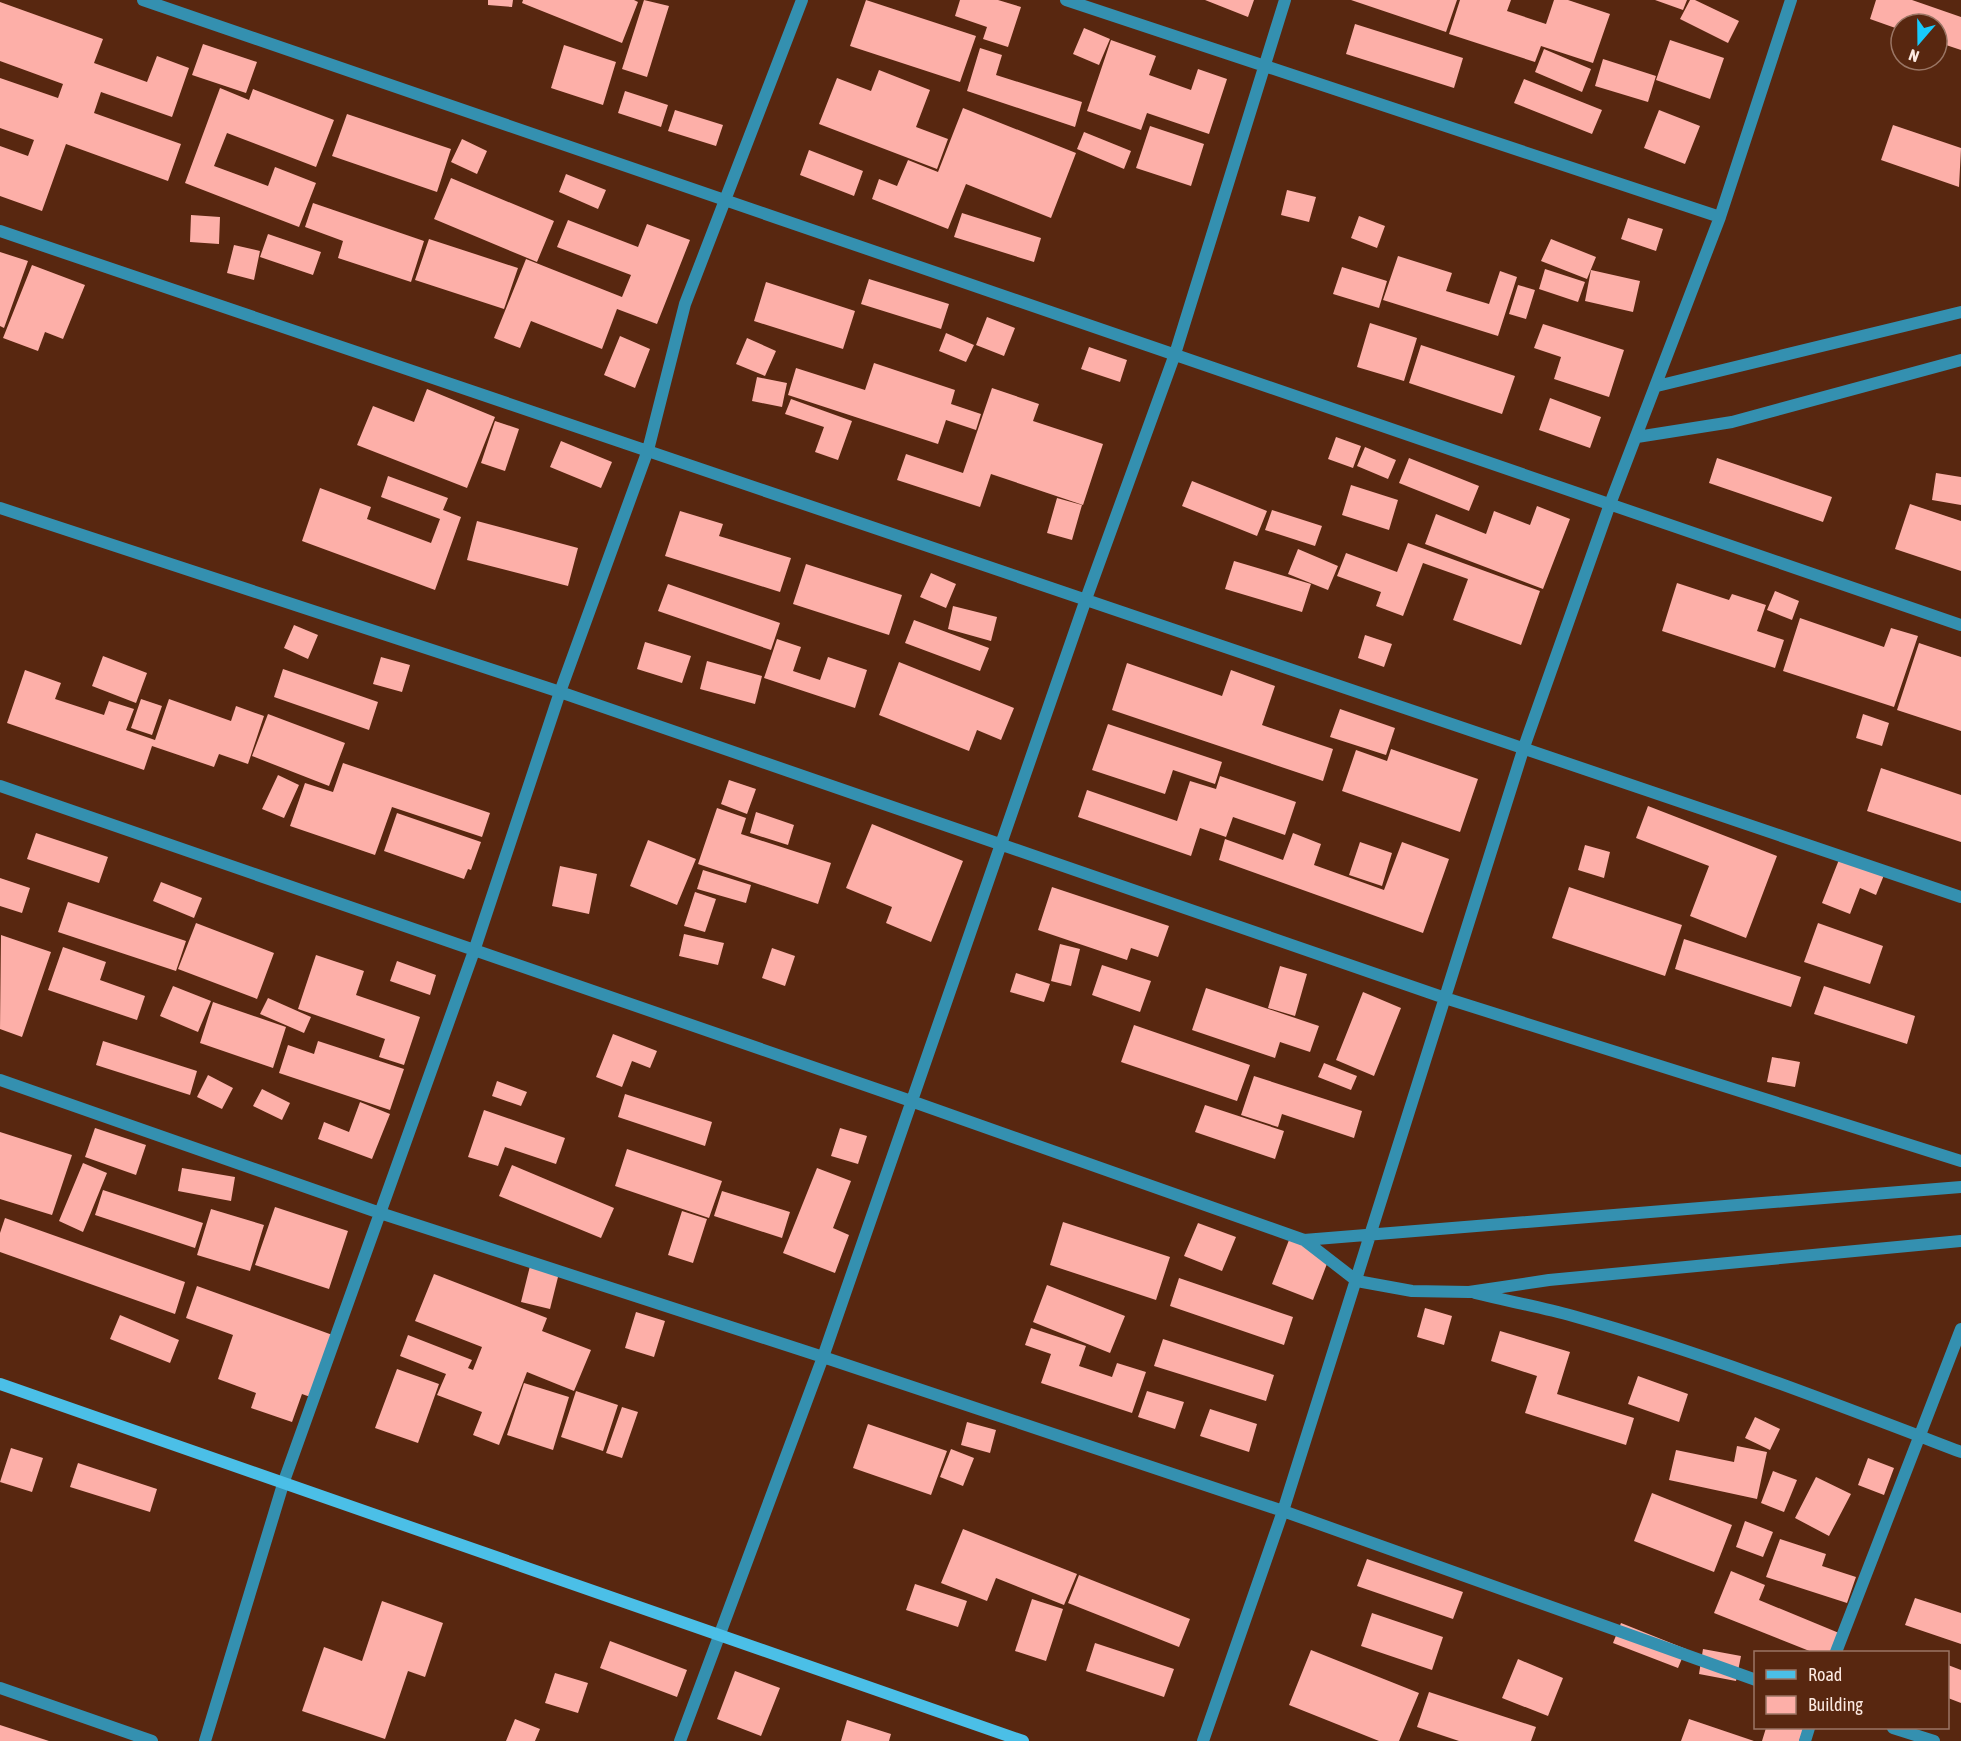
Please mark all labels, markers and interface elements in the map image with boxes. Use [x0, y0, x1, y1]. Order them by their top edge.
north arrow [1889, 12, 1949, 72]
text: N [1906, 46, 1921, 66]
legend [1754, 1651, 1949, 1729]
text: Road [1808, 1664, 1842, 1685]
text: Building [1808, 1694, 1863, 1715]

